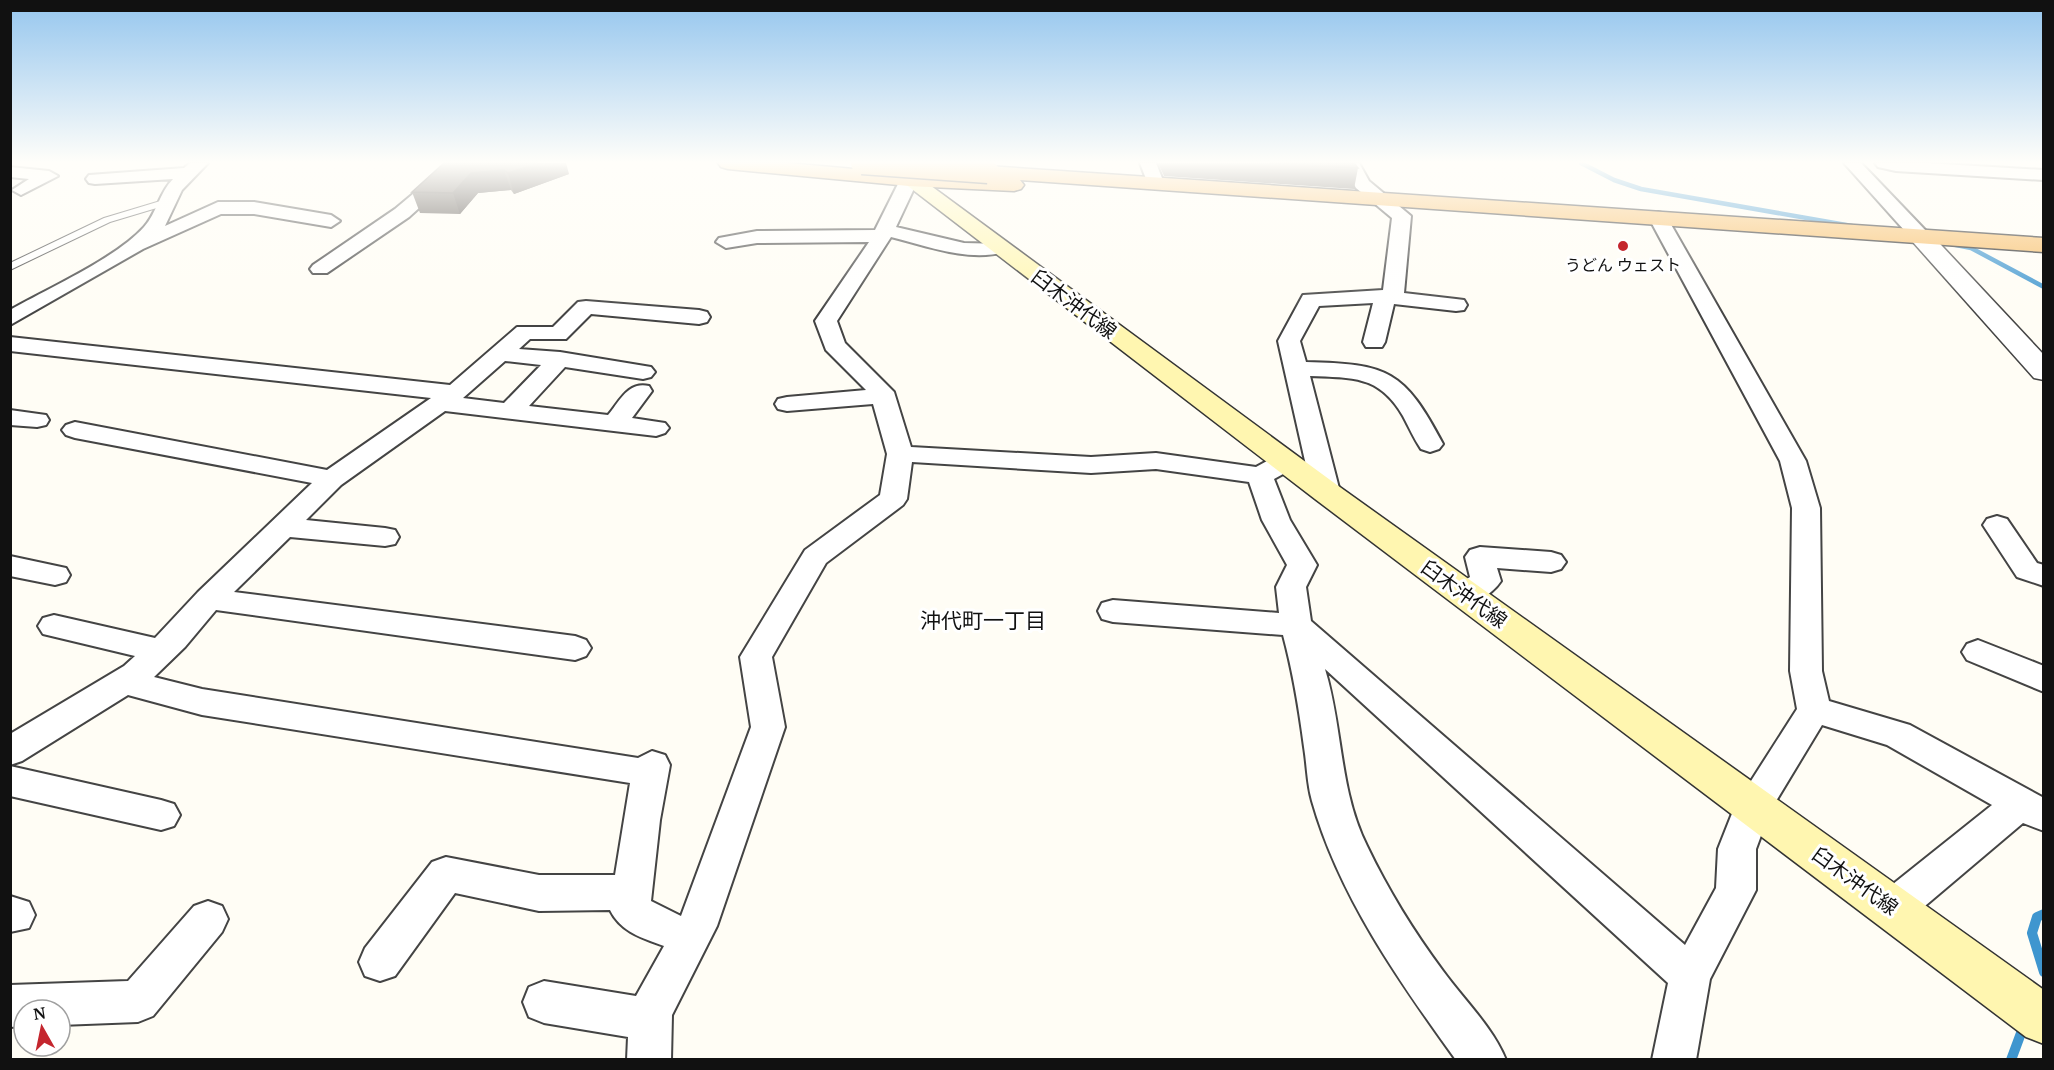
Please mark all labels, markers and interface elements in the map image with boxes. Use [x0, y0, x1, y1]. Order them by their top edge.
marker: うどん ウェスト [1616, 239, 1630, 253]
place label: うどん ウェスト [1565, 254, 1681, 276]
street label: 臼木沖代線 [1026, 263, 1122, 344]
street label: 臼木沖代線 [1416, 553, 1513, 634]
district label: 沖代町一丁目 [920, 606, 1046, 634]
street label: 臼木沖代線 [1807, 840, 1904, 921]
north arrow [12, 998, 72, 1058]
text: N [32, 1001, 47, 1025]

